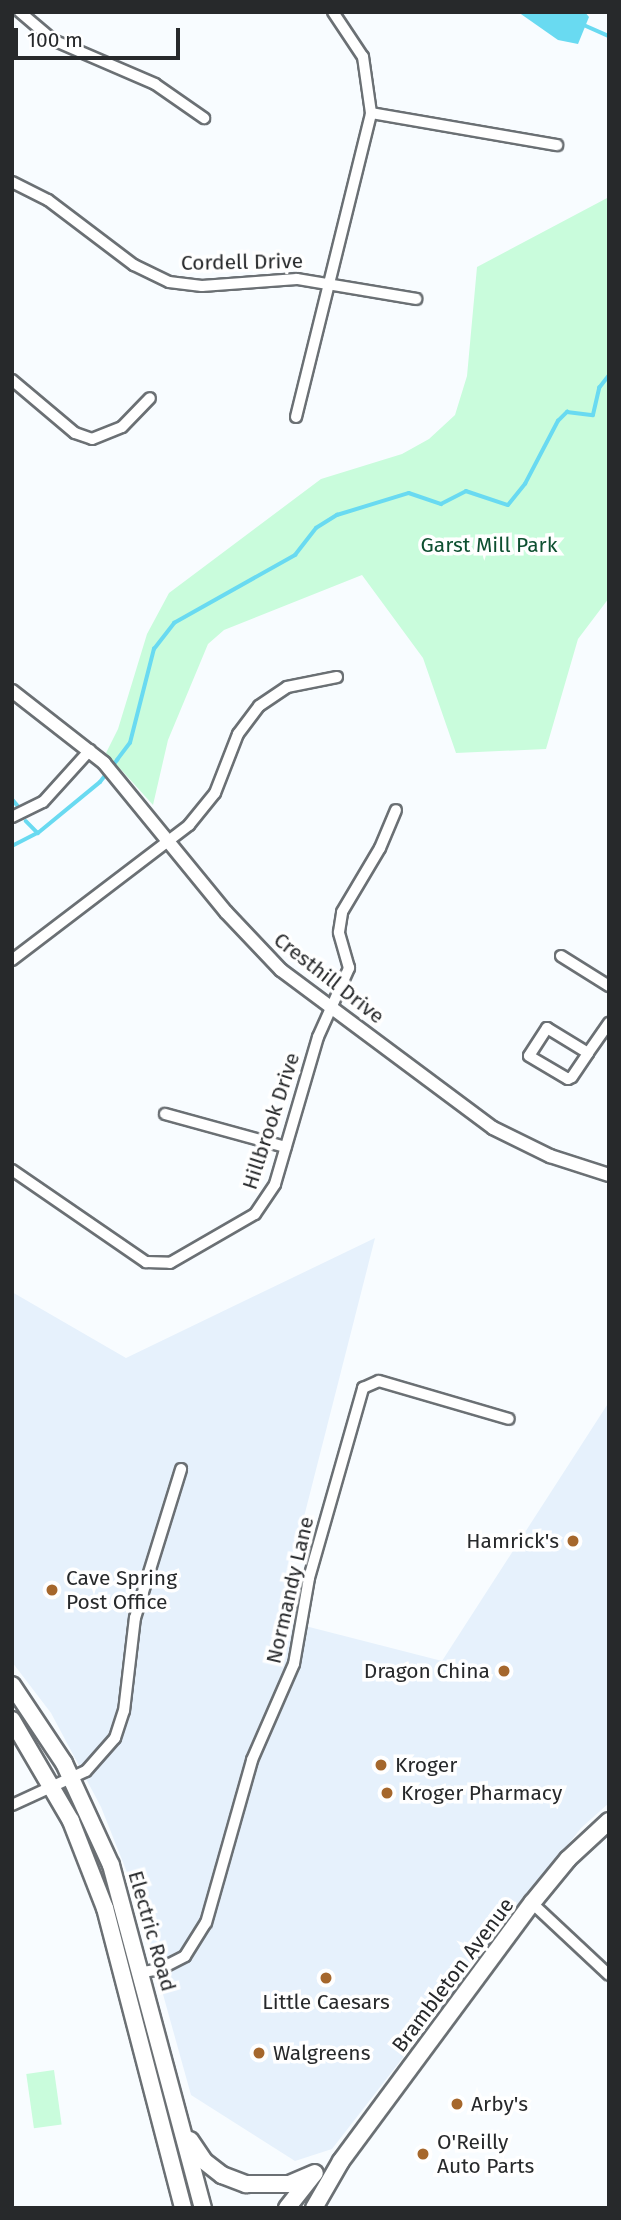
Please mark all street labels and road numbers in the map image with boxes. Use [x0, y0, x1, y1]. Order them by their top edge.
street label: Cordell Drive [181, 248, 303, 276]
street label: Cresthill Drive [269, 927, 389, 1029]
street label: Hillbrook Drive [237, 1049, 305, 1193]
street label: Normandy Lane [261, 1514, 319, 1666]
street label: Electric Road [123, 1868, 181, 1994]
street label: Brambleton Avenue [387, 1893, 519, 2057]

